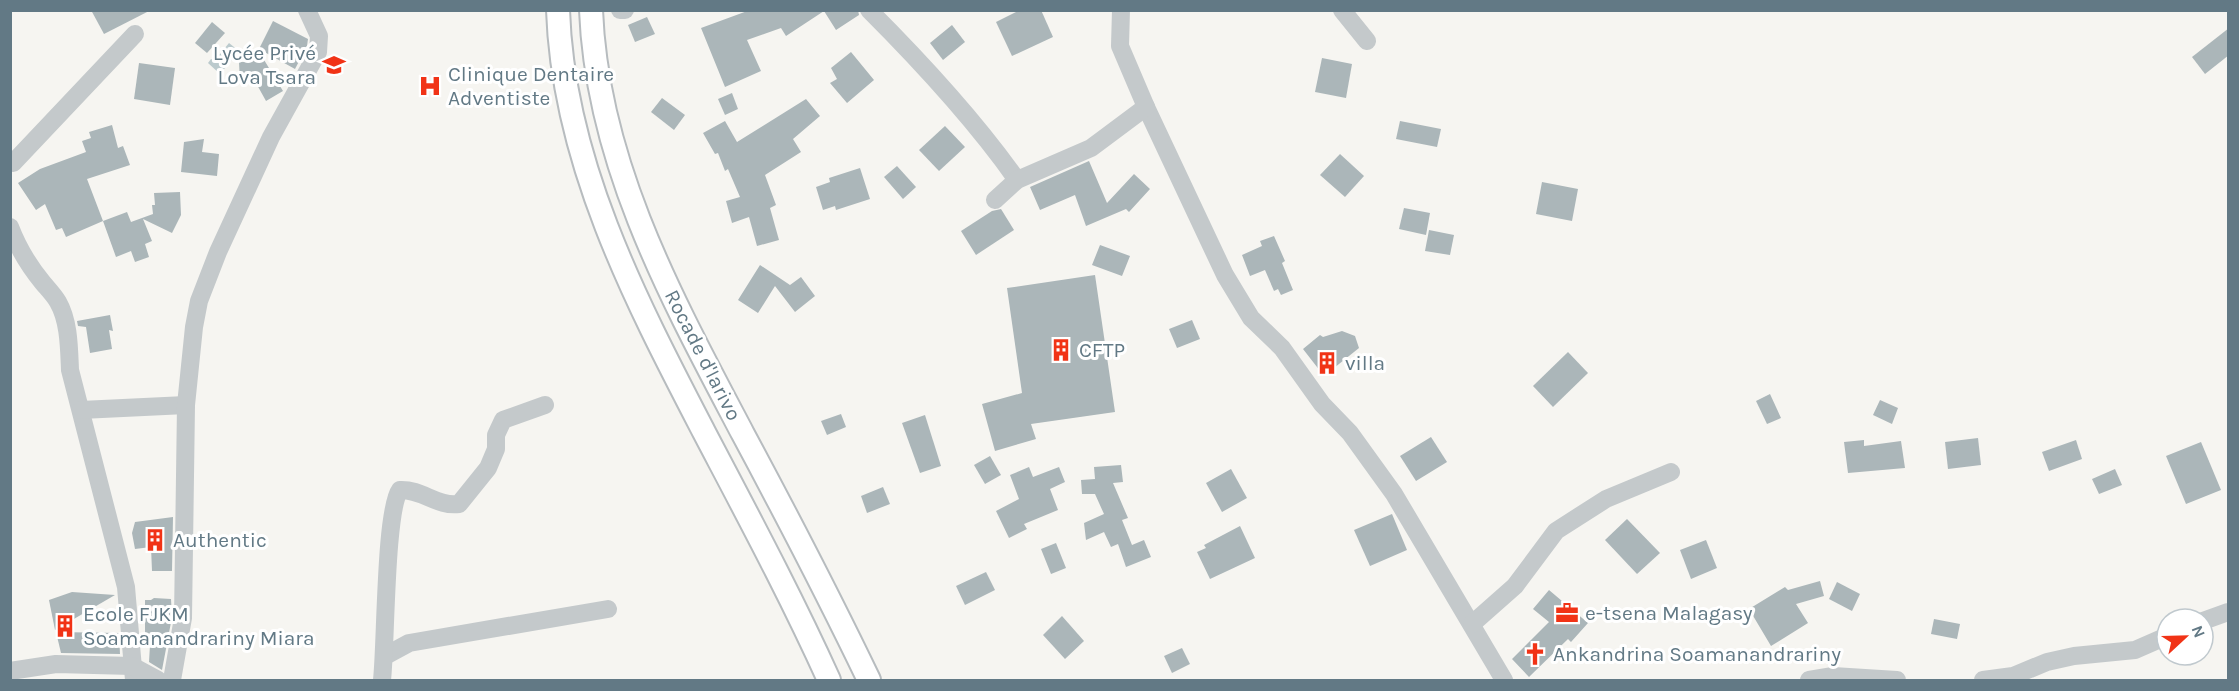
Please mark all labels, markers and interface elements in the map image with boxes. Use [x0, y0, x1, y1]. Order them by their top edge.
place label: Lycée Privé Lova Tsara [213, 41, 316, 89]
school or university icon: Lycée Privé Lova Tsara [321, 52, 347, 78]
place label: Clinique Dentaire Adventiste [448, 62, 614, 110]
hospital icon: Clinique Dentaire Adventiste [417, 73, 443, 99]
street label: Rocade d'Iarivo [660, 286, 746, 424]
building icon: CFTP [1048, 337, 1074, 363]
place label: CFTP [1079, 338, 1125, 362]
building icon: villa [1314, 350, 1340, 376]
place label: villa [1345, 351, 1385, 375]
building icon: Authentic [142, 527, 168, 553]
place label: Authentic [173, 528, 267, 552]
office icon: e-tsena Malagasy [1554, 600, 1580, 626]
place label: e-tsena Malagasy [1585, 601, 1753, 625]
place label: Ecole FJKM Soamanandrariny Miara [83, 602, 314, 650]
north arrow [2155, 607, 2215, 667]
building icon: Ecole FJKM Soamanandrariny Miara [52, 613, 78, 639]
text: N [2187, 623, 2209, 640]
church icon: Ankandrina Soamanandrariny [1522, 641, 1548, 667]
place label: Ankandrina Soamanandrariny [1553, 642, 1841, 666]

